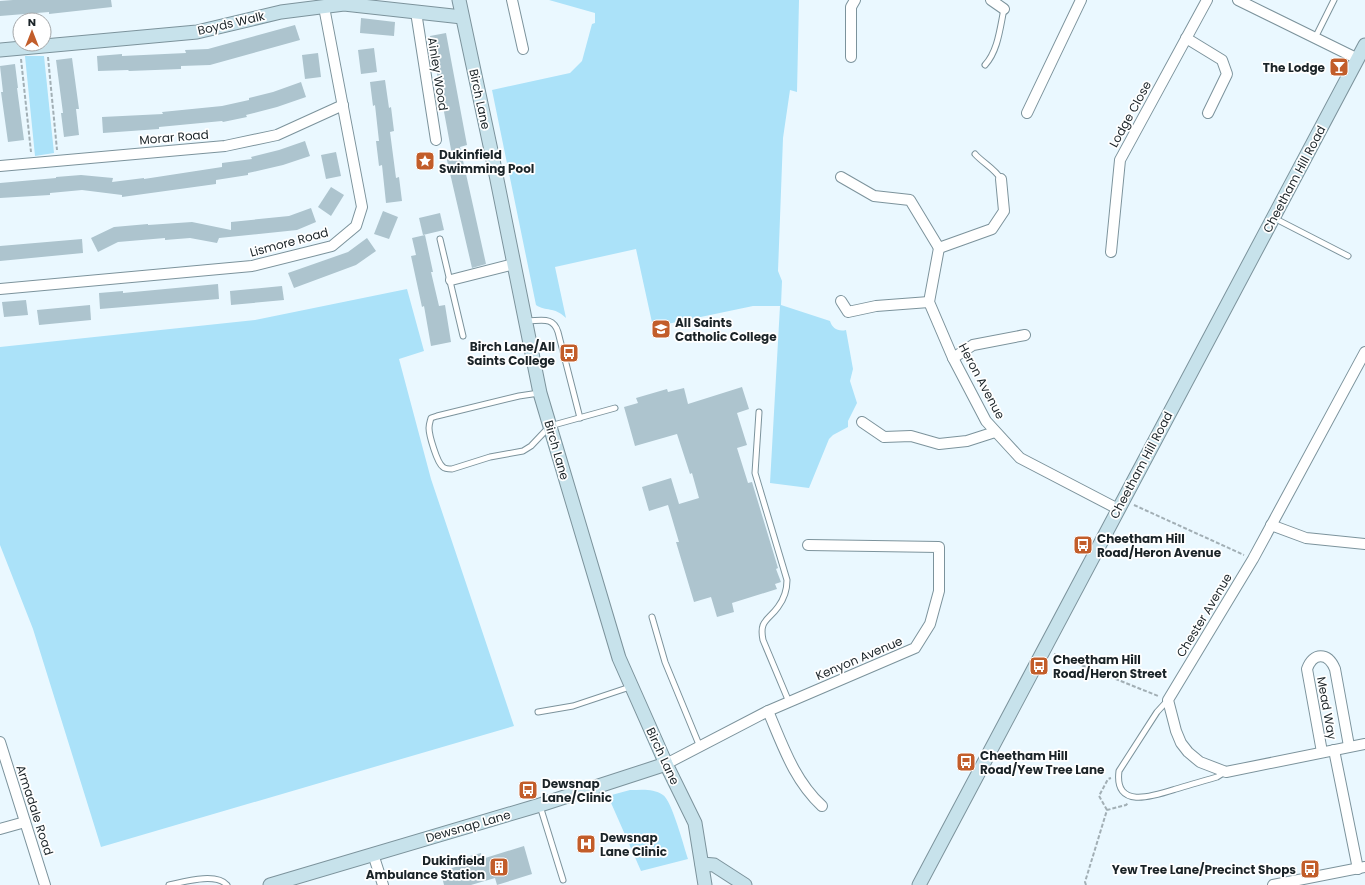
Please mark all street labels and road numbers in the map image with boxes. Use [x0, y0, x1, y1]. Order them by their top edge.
street label: Boyds Walk [196, 7, 267, 39]
street label: Ainley Wood [424, 36, 452, 112]
street label: Birch Lane [465, 67, 495, 131]
street label: Lodge Close [1105, 78, 1155, 150]
street label: Cheetham Hill Road [1259, 122, 1329, 236]
street label: Morar Road [139, 126, 209, 148]
street label: Lismore Road [248, 223, 330, 261]
street label: Heron Avenue [955, 340, 1009, 422]
street label: Cheetham Hill Road [1106, 408, 1176, 522]
street label: Birch Lane [540, 418, 574, 482]
street label: Chester Avenue [1172, 570, 1236, 660]
street label: Kenyon Avenue [813, 632, 905, 684]
street label: Mead Way [1313, 675, 1341, 741]
street label: Birch Lane [642, 725, 684, 787]
street label: Armadale Road [12, 763, 58, 857]
street label: Dewsnap Lane [424, 806, 512, 846]

